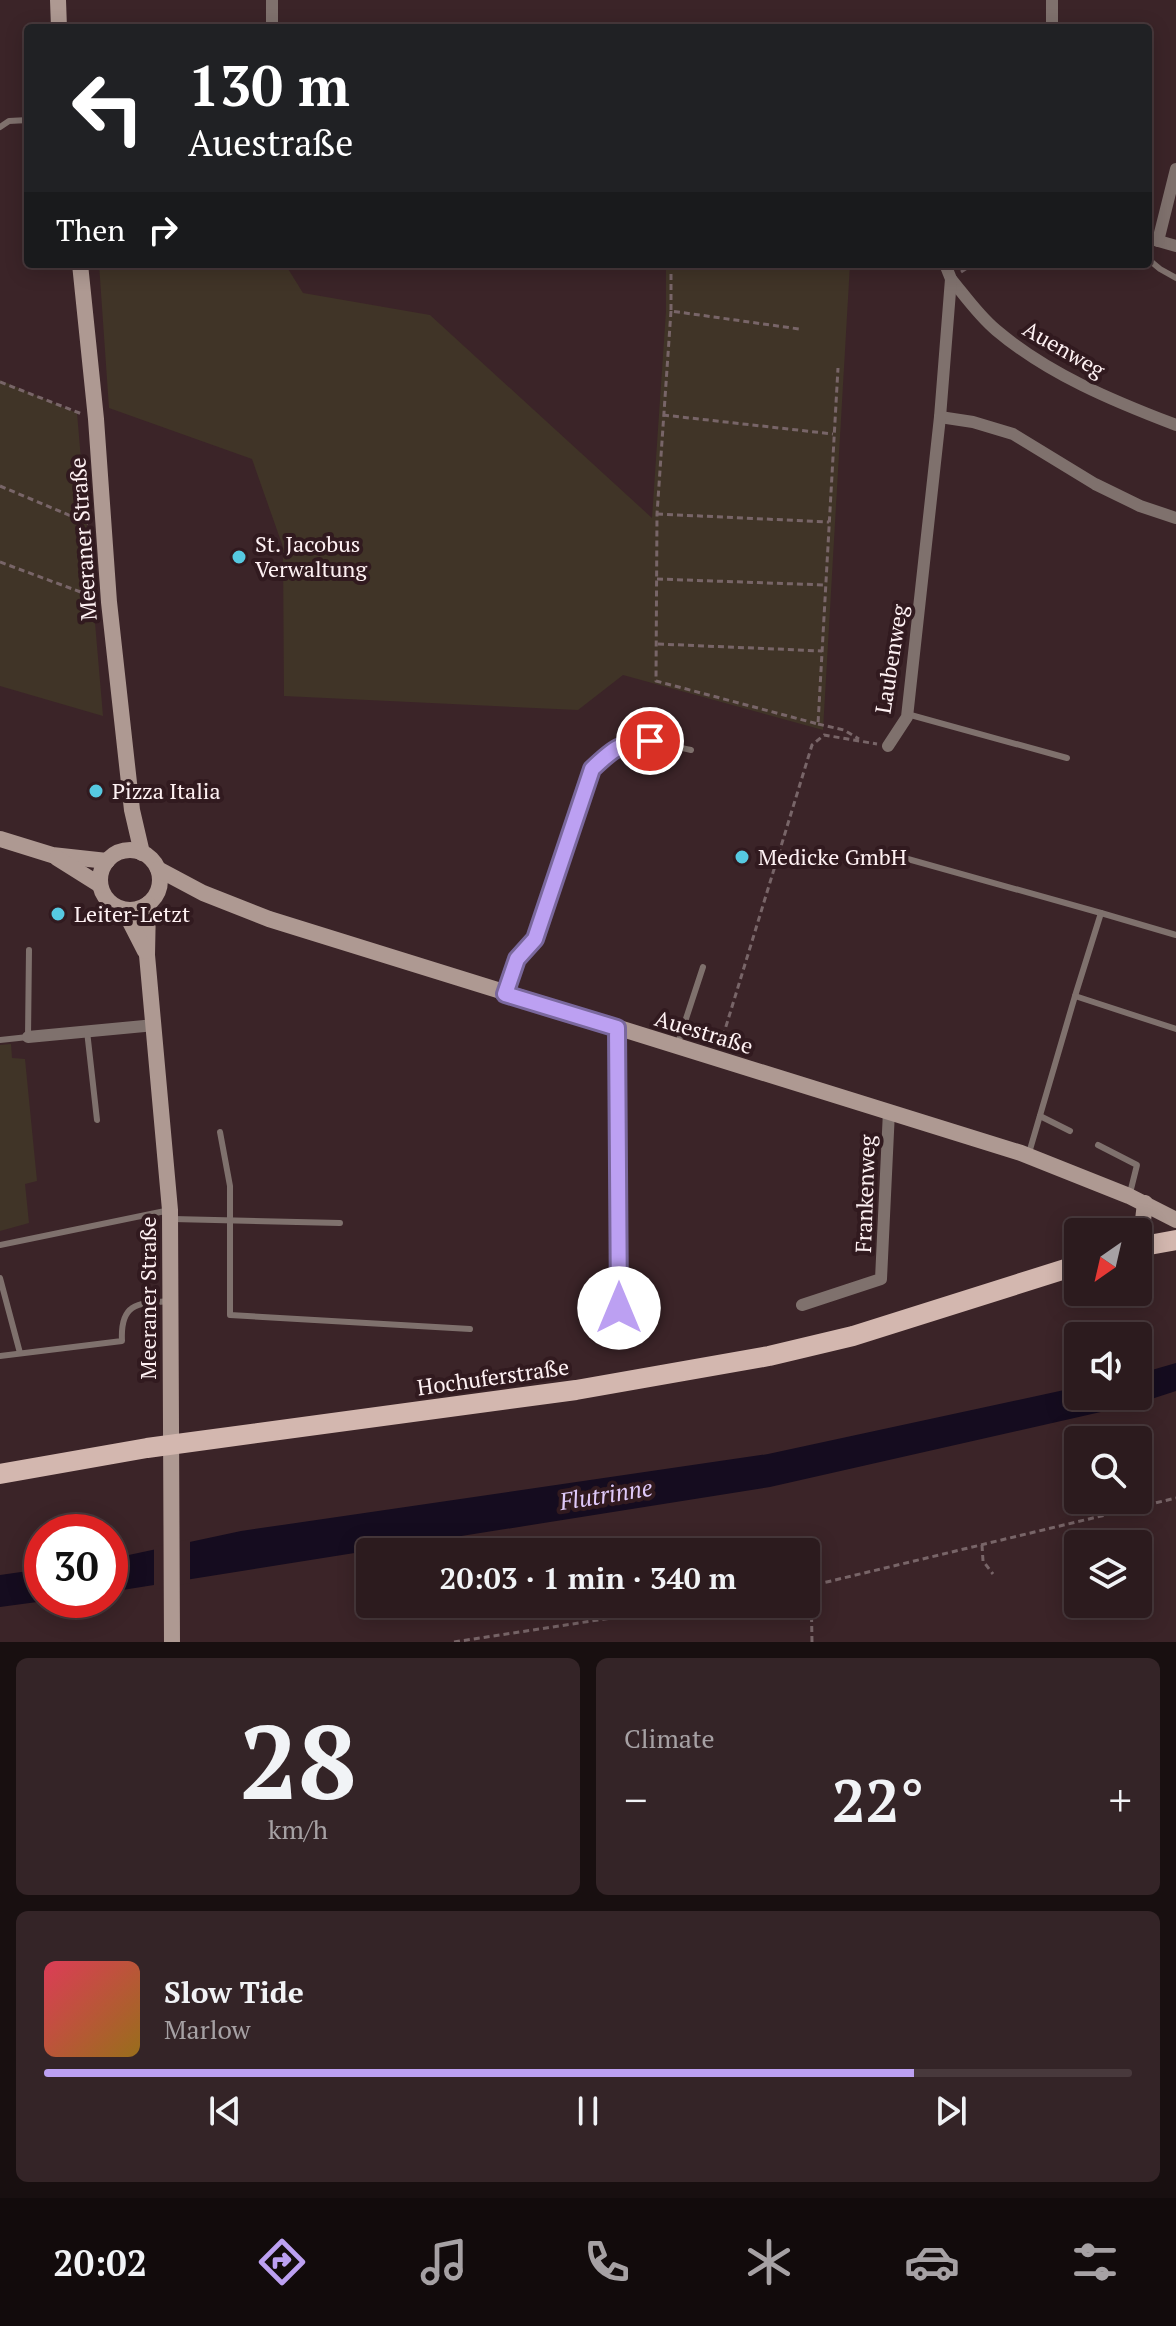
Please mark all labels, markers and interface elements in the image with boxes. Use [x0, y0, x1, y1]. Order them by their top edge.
text: 130 m [188, 48, 350, 122]
icon: left [56, 56, 160, 160]
text: Auestraße [188, 119, 353, 166]
icon: right [141, 208, 185, 252]
text: Then [56, 210, 125, 250]
street label: Auenweg [1018, 313, 1111, 384]
street label: Meeraner Straße [62, 457, 103, 622]
place label: St. Jacobus Verwaltung [255, 529, 367, 583]
marker: St. Jacobus Verwaltung [230, 548, 248, 566]
street label: Laubenweg [868, 602, 914, 716]
pin [616, 707, 684, 775]
icon: arrive [628, 719, 672, 763]
place label: Pizza Italia [112, 776, 221, 805]
marker: Pizza Italia [87, 782, 105, 800]
place label: Medicke GmbH [758, 842, 907, 871]
marker: Medicke GmbH [733, 848, 751, 866]
place label: Leiter-Letzt [74, 899, 190, 928]
marker: Leiter-Letzt [49, 905, 67, 923]
street label: Auestraße [652, 1003, 757, 1060]
street label: Frankenweg [848, 1134, 881, 1254]
street label: Meeraner Straße [133, 1216, 162, 1380]
north arrow [1064, 1218, 1152, 1306]
map controls [1064, 1218, 1152, 1618]
position arrow [577, 1266, 661, 1350]
button: sound [1064, 1322, 1152, 1410]
street label: Hochuferstraße [415, 1352, 571, 1402]
button: search [1064, 1426, 1152, 1514]
water label: Flutrinne [556, 1471, 655, 1517]
speed limit sign: 30 [24, 1514, 128, 1618]
button: layers [1064, 1530, 1152, 1618]
text: 20:03 · 1 min · 340 m [440, 1558, 736, 1598]
text: 28 [239, 1691, 357, 1829]
text: Climate [624, 1721, 715, 1755]
text: 22° [832, 1760, 924, 1839]
text: − [624, 1770, 647, 1829]
text: + [1109, 1770, 1132, 1829]
text: km/h [268, 1812, 328, 1846]
text: Slow Tide [164, 1972, 304, 2012]
text: Marlow [164, 2012, 250, 2046]
icon: previous [203, 2089, 247, 2133]
icon: pause [566, 2089, 610, 2133]
icon: next [929, 2089, 973, 2133]
icon: directions [254, 2234, 310, 2290]
icon: music [416, 2234, 472, 2290]
icon: phone [579, 2234, 635, 2290]
icon: climate [741, 2234, 797, 2290]
icon: car [904, 2234, 960, 2290]
icon: filters [1067, 2234, 1123, 2290]
text: 20:02 [53, 2239, 147, 2286]

